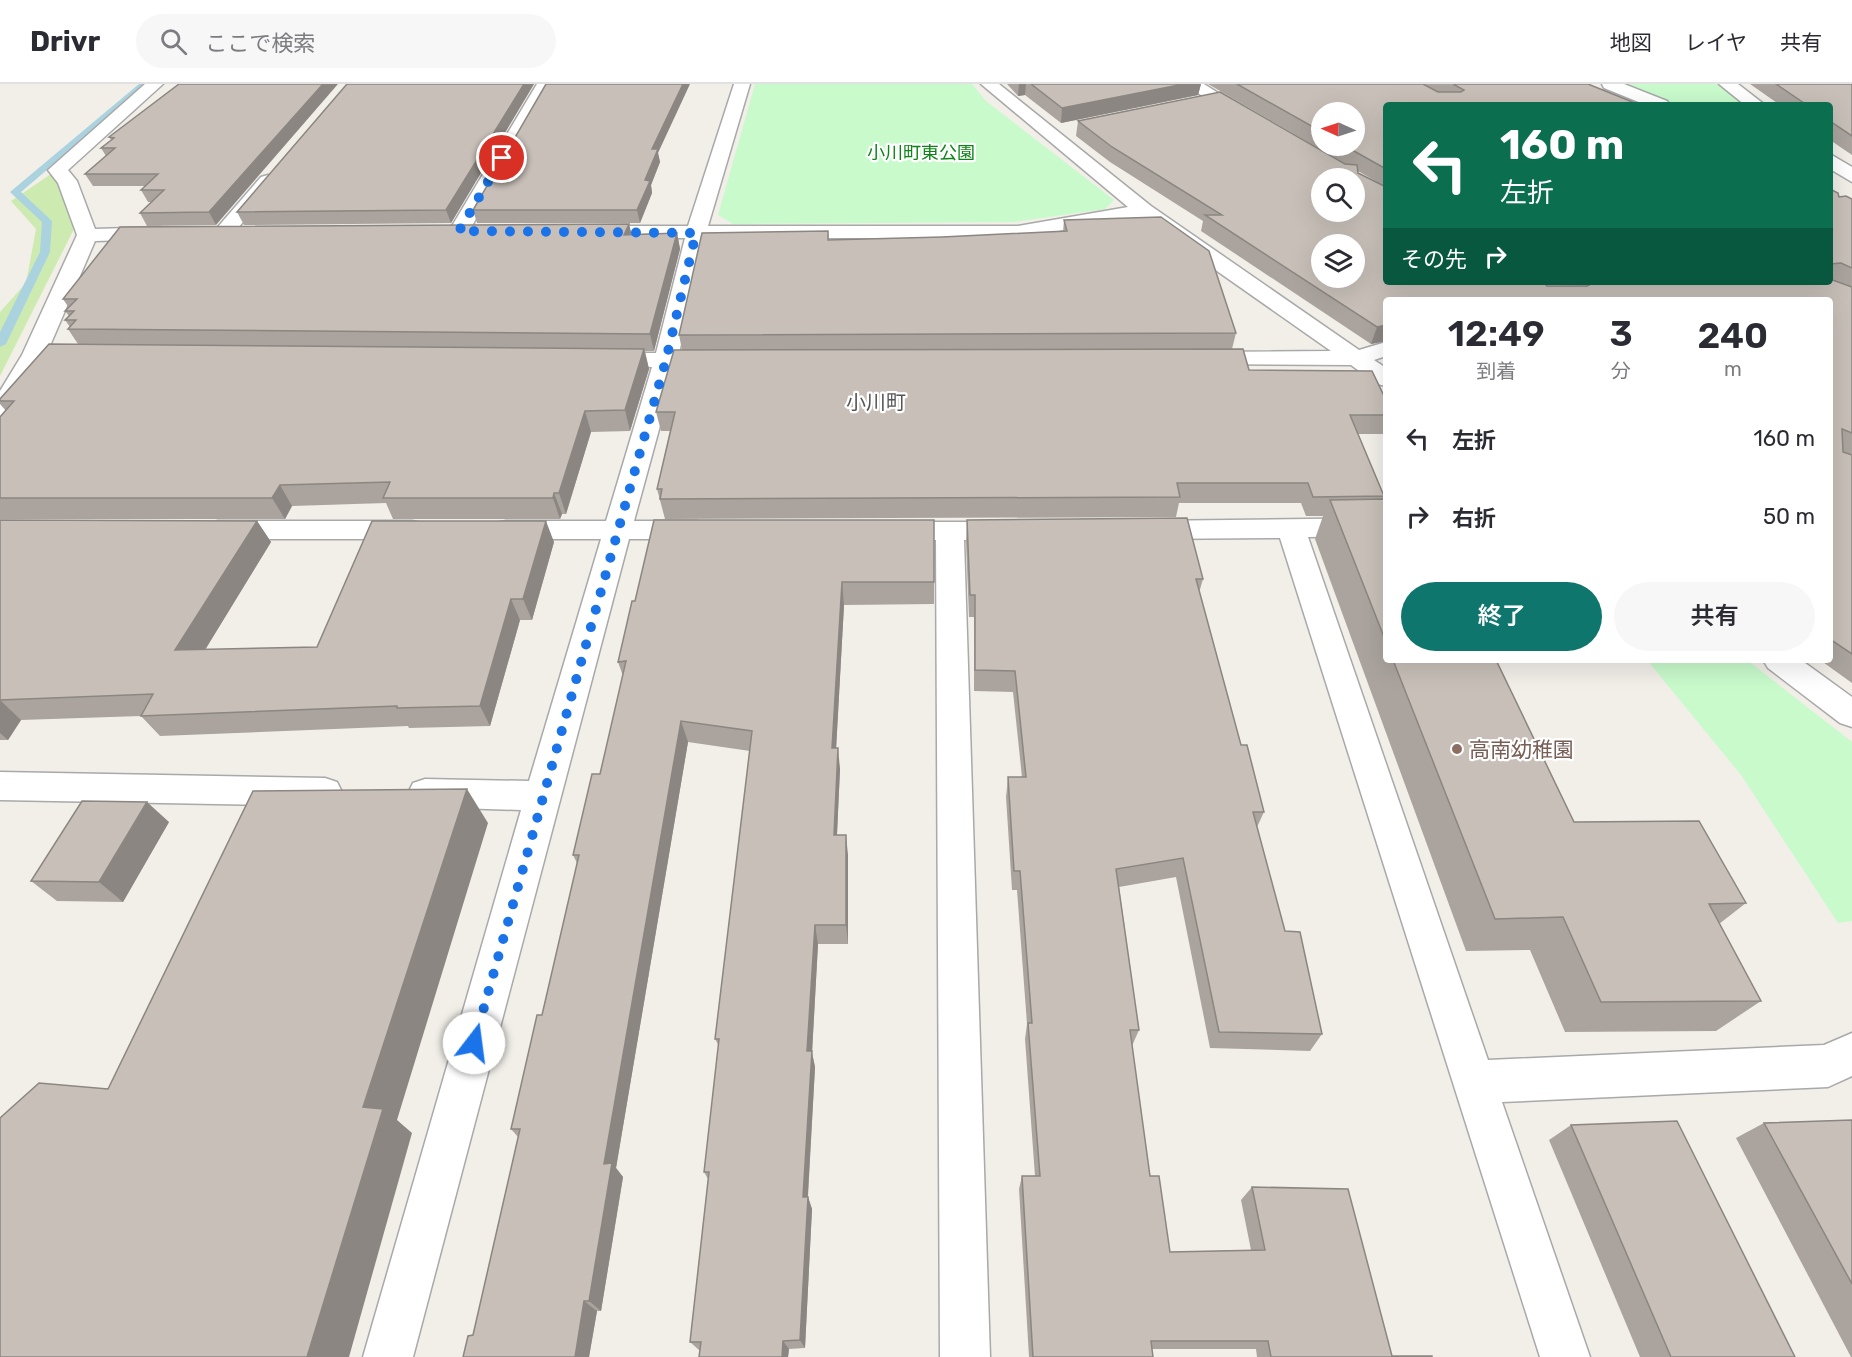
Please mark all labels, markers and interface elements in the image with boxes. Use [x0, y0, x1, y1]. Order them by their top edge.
search box [136, 14, 556, 68]
text: Drivr [30, 25, 100, 58]
icon: search [157, 25, 190, 58]
text: ここで検索 [205, 30, 315, 57]
text: 地図 [1610, 30, 1652, 55]
text: レイヤ [1685, 30, 1747, 55]
text: 共有 [1780, 30, 1822, 55]
north arrow [1311, 102, 1365, 156]
map controls [1311, 102, 1365, 288]
text: 160 m [1500, 120, 1624, 170]
icon: left [1401, 126, 1479, 204]
pin [476, 132, 527, 183]
icon: arrive [485, 141, 518, 174]
park label: 小川町東公園 [867, 142, 975, 164]
button: search [1311, 168, 1365, 222]
text: 左折 [1500, 177, 1554, 209]
button: layers [1311, 234, 1365, 288]
icon: right [1479, 240, 1512, 273]
text: その先 [1401, 246, 1467, 273]
text: 12:49 [1448, 312, 1545, 355]
text: 3 [1609, 312, 1633, 355]
text: 240 [1697, 314, 1768, 357]
text: m [1724, 357, 1742, 381]
text: 到着 [1476, 359, 1516, 383]
text: 分 [1611, 359, 1631, 383]
district label: 小川町 [846, 390, 906, 414]
icon: left [1401, 422, 1434, 455]
text: 160 m [1753, 425, 1815, 452]
text: 左折 [1452, 427, 1496, 454]
icon: right [1401, 500, 1434, 533]
text: 50 m [1763, 503, 1815, 530]
text: 右折 [1452, 505, 1496, 532]
button: 終了 [1401, 582, 1602, 651]
button: 共有 [1614, 582, 1815, 651]
place label: 高南幼稚園 [1469, 737, 1574, 762]
marker: 高南幼稚園 [1450, 742, 1464, 756]
position arrow [442, 1011, 506, 1075]

